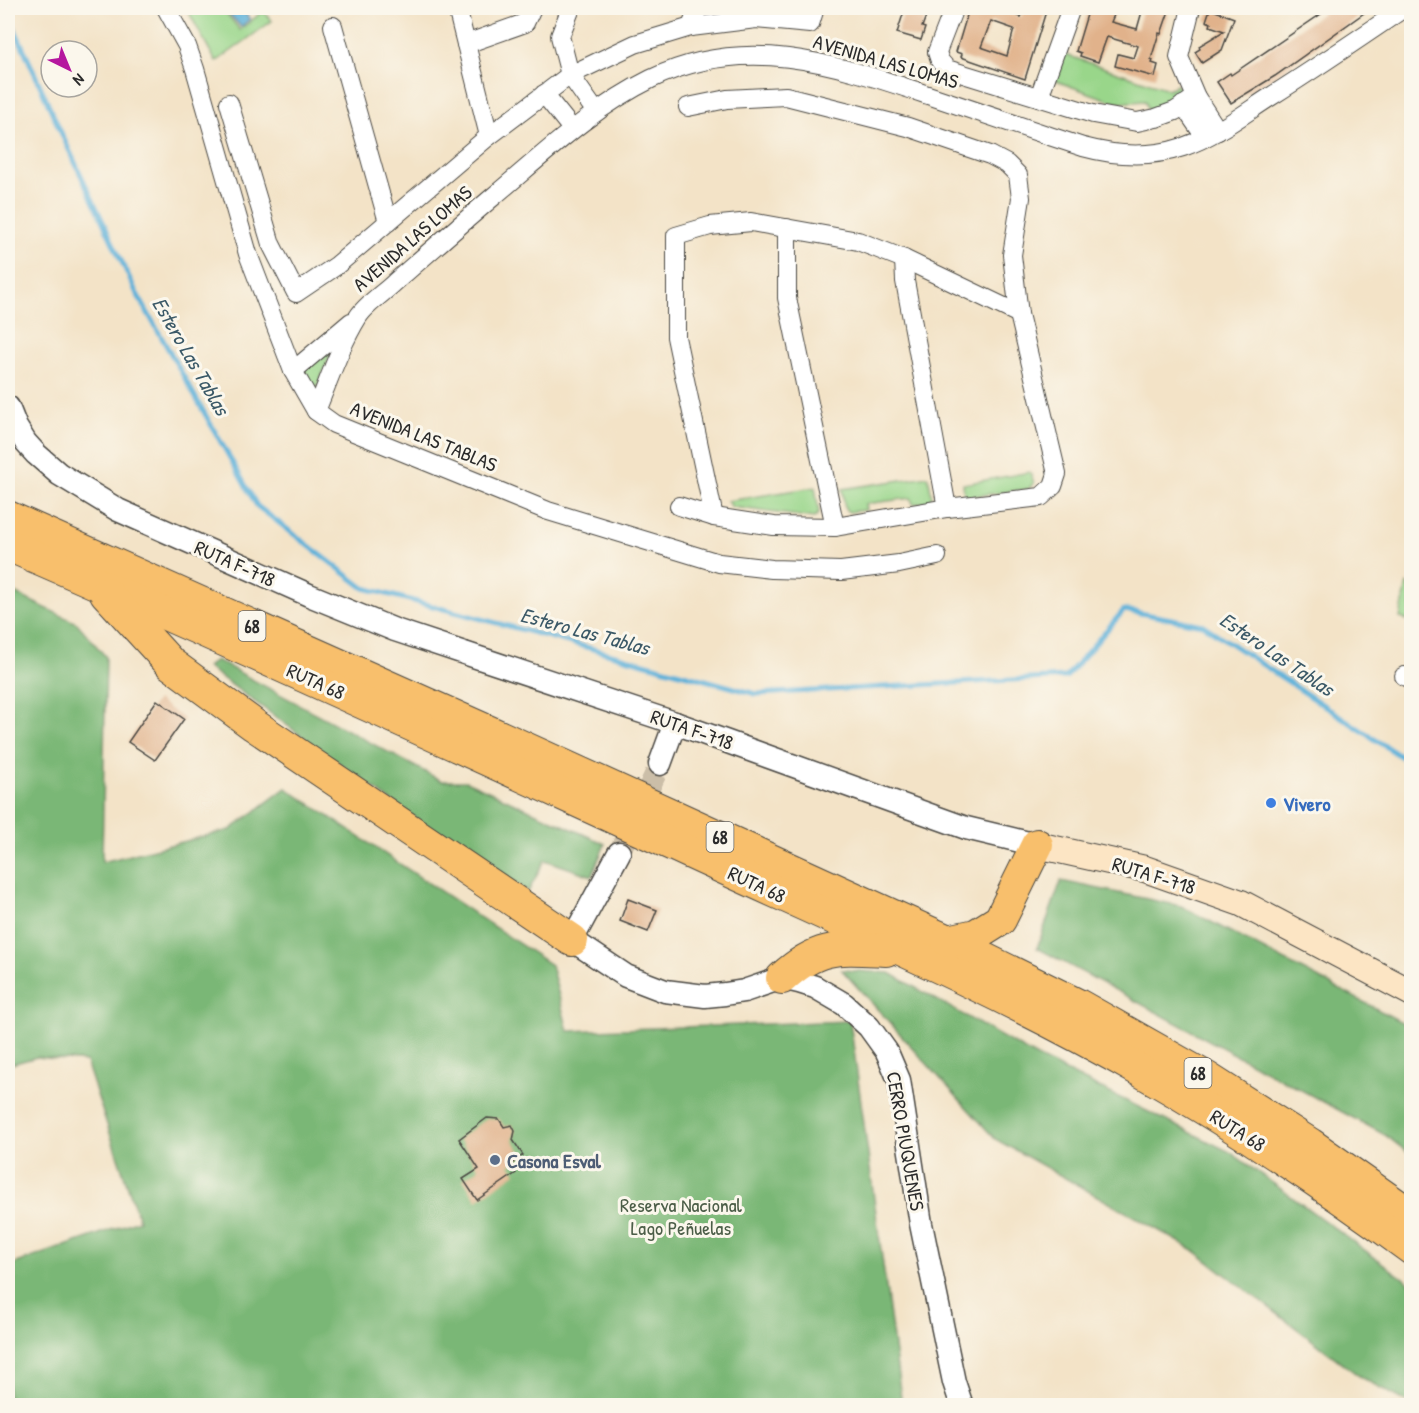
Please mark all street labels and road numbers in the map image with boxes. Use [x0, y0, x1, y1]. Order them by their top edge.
street label: AVENIDA LAS LOMAS [810, 27, 962, 95]
street label: AVENIDA LAS LOMAS [347, 179, 477, 297]
street label: AVENIDA LAS TABLAS [347, 394, 501, 478]
street label: RUTA F-718 [191, 533, 279, 593]
road number: 68 [238, 611, 266, 641]
street label: RUTA 68 [283, 656, 349, 706]
street label: RUTA F-718 [647, 702, 737, 756]
road number: 68 [706, 822, 734, 852]
street label: RUTA F-718 [1109, 850, 1199, 900]
street label: RUTA 68 [724, 859, 790, 909]
road number: 68 [1184, 1058, 1212, 1088]
street label: CERRO PIUQUENES [880, 1069, 932, 1213]
street label: RUTA 68 [1205, 1103, 1271, 1157]

